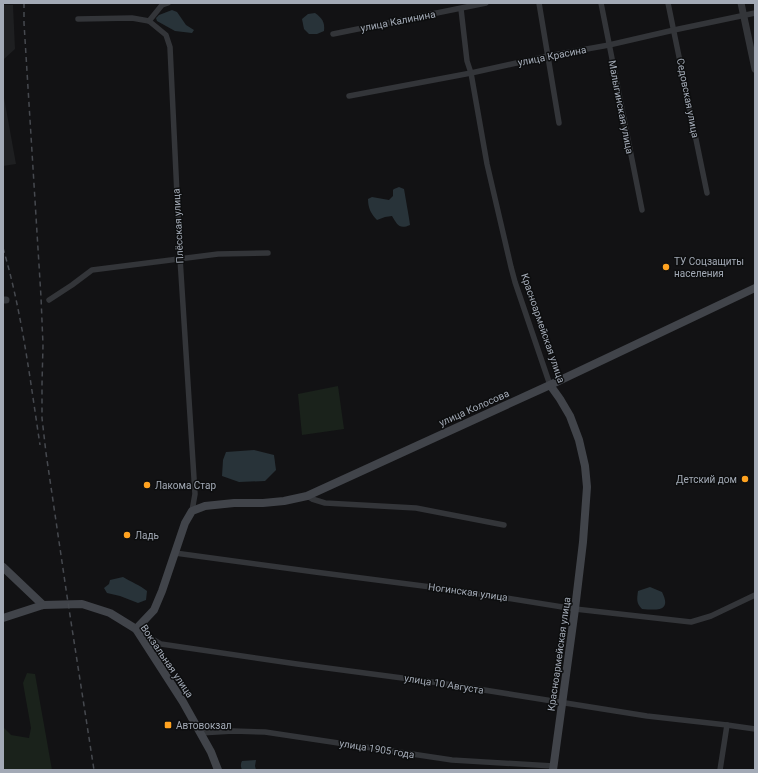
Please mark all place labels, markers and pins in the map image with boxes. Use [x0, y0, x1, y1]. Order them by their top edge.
place label: ТУ Соцзащиты населения [674, 256, 744, 279]
marker: ТУ Соцзащиты населения [661, 262, 671, 272]
place label: Детский дом [676, 474, 737, 485]
marker: Детский дом [740, 474, 750, 484]
marker: Лакома Стар [142, 480, 152, 490]
place label: Лакома Стар [155, 480, 217, 491]
marker: Ладь [122, 530, 132, 540]
place label: Ладь [135, 530, 159, 541]
marker: Автовокзал [163, 720, 173, 730]
place label: Автовокзал [176, 720, 232, 731]

